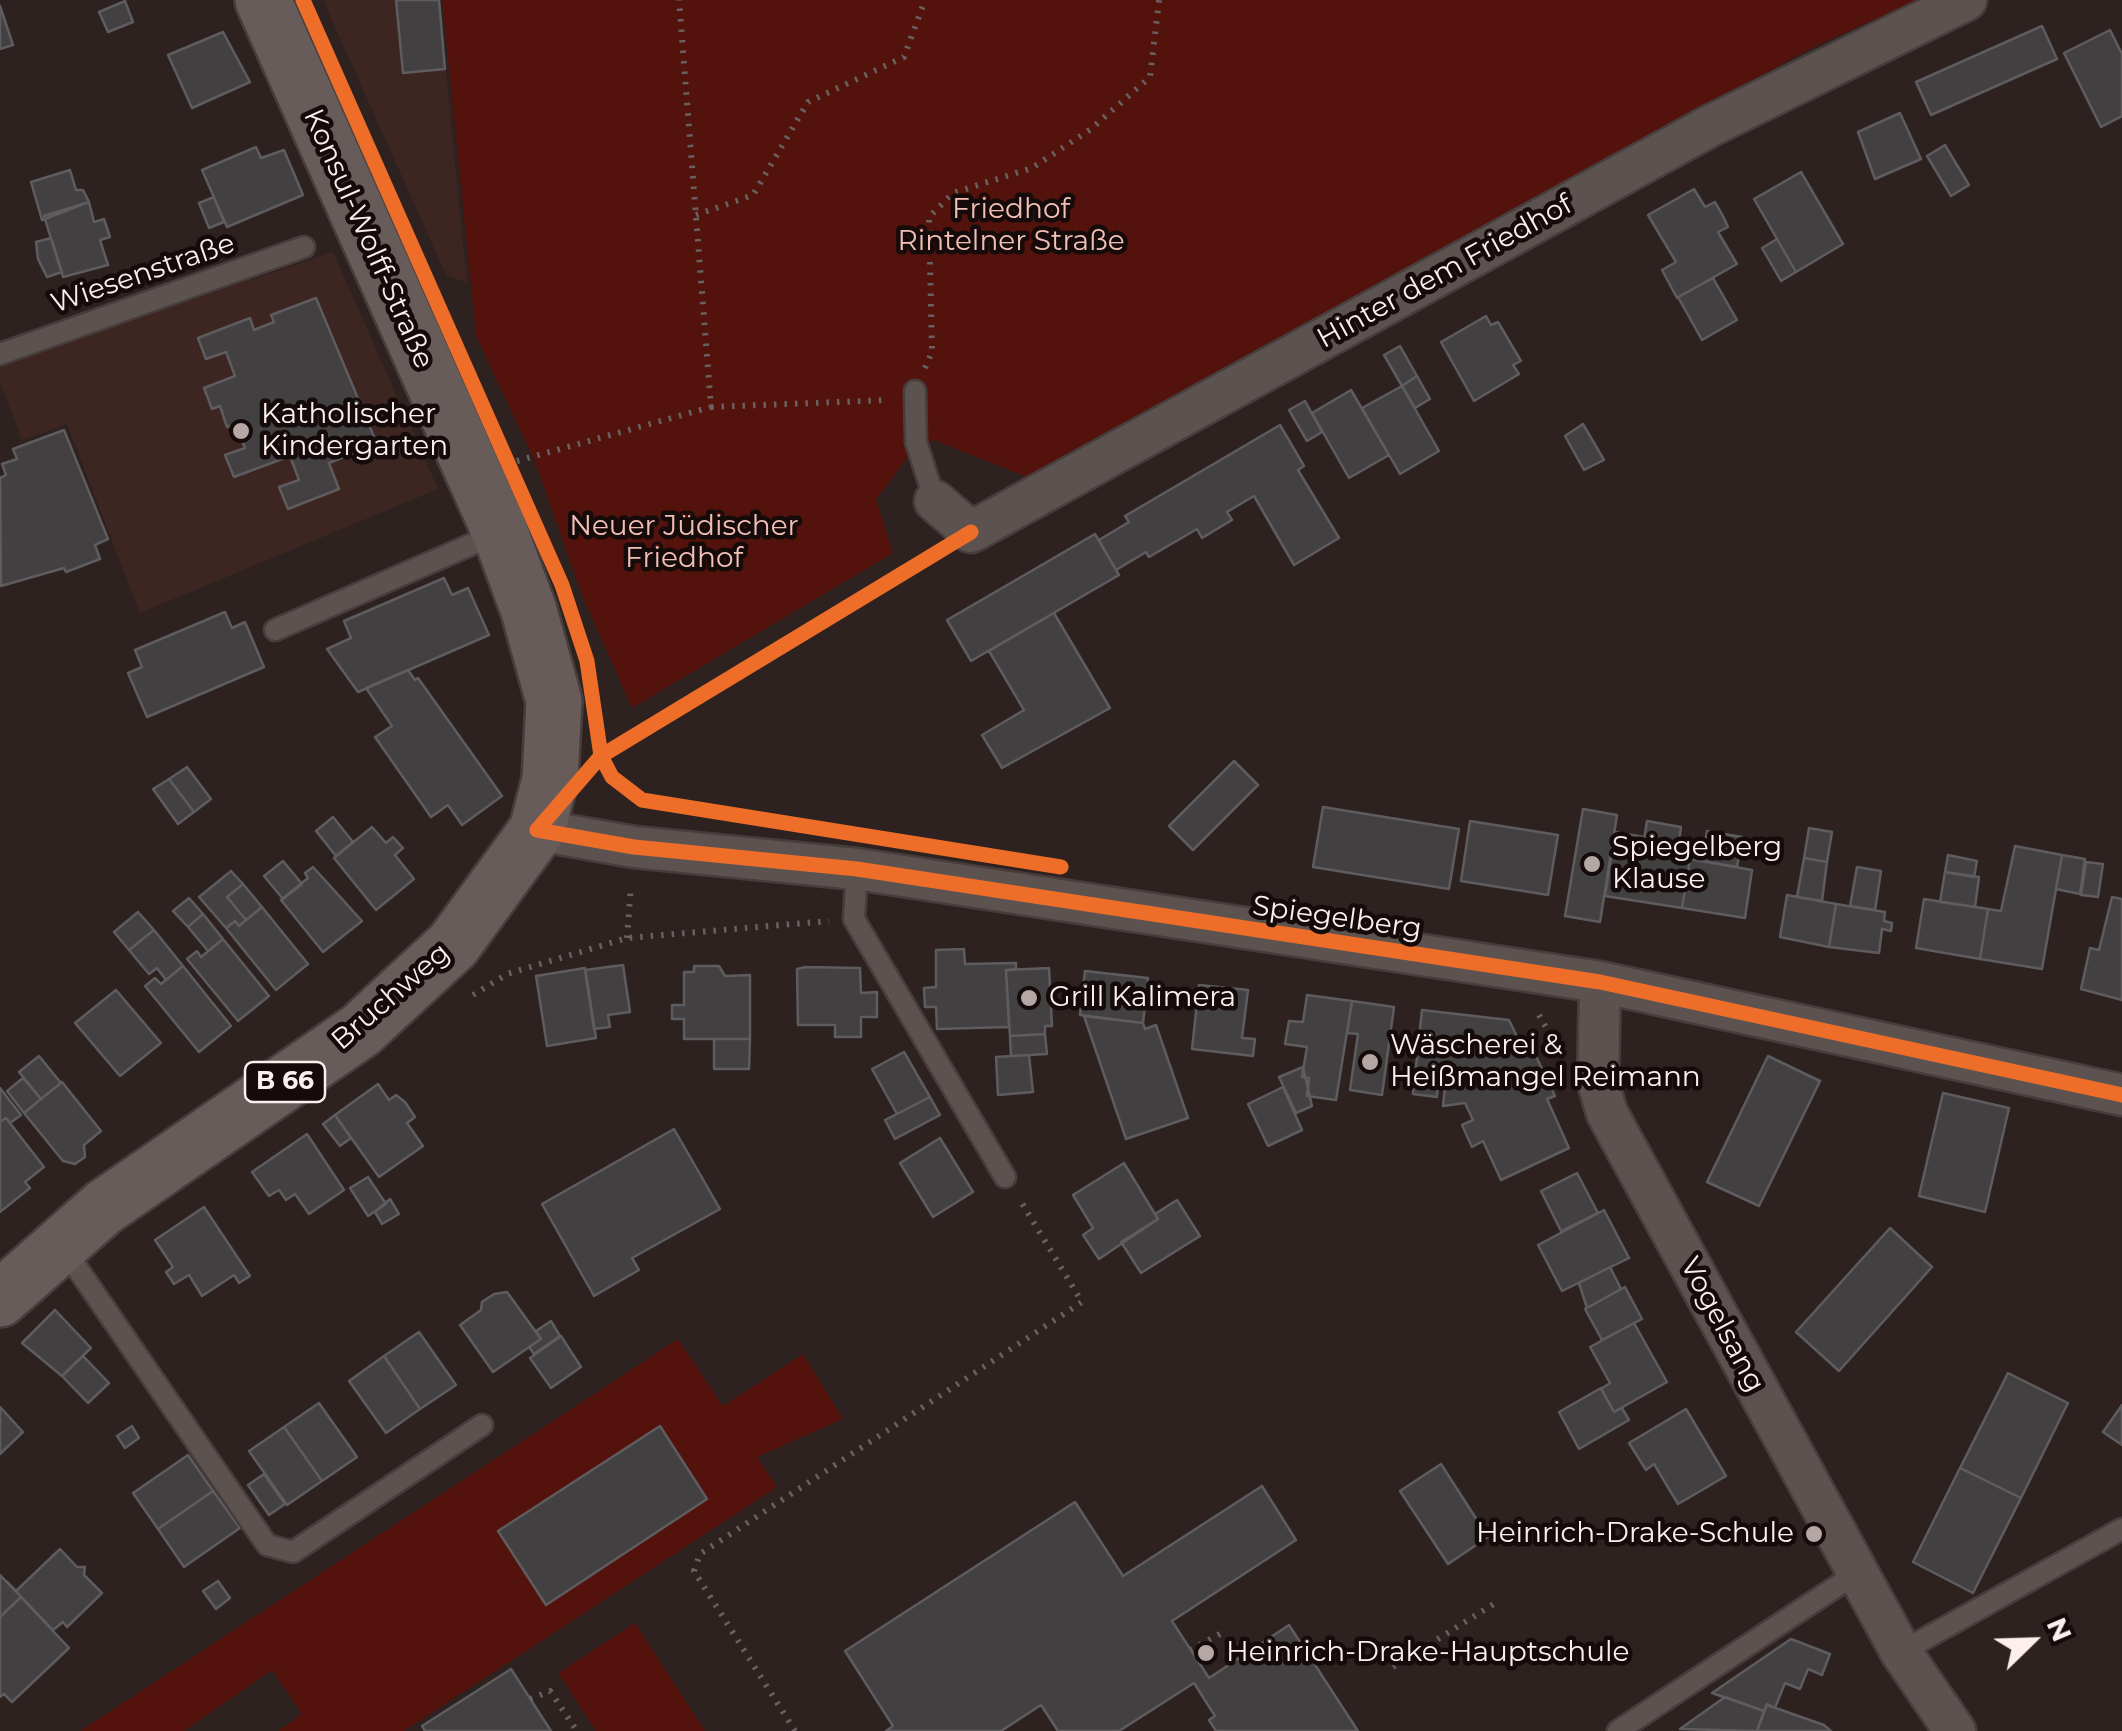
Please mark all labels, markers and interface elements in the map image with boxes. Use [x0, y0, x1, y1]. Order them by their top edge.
street label: Konsul-Wolff-Straße [296, 104, 440, 374]
street label: Hinter dem Friedhof [1312, 188, 1578, 356]
park label: Friedhof Rintelner Straße [897, 193, 1125, 259]
street label: Wiesenstraße [47, 227, 239, 321]
place label: Katholischer Kindergarten [261, 398, 448, 464]
marker: Katholischer Kindergarten [230, 420, 252, 442]
park label: Neuer Jüdischer Friedhof [569, 510, 799, 576]
place label: Spiegelberg Klause [1612, 831, 1782, 897]
marker: Spiegelberg Klause [1581, 853, 1603, 875]
street label: Spiegelberg [1250, 890, 1424, 946]
street label: Bruchweg [325, 937, 457, 1057]
place label: Grill Kalimera [1049, 981, 1236, 1015]
marker: Grill Kalimera [1018, 987, 1040, 1009]
place label: Wäscherei & Heißmangel Reimann [1390, 1029, 1701, 1095]
marker: Wäscherei & Heißmangel Reimann [1359, 1051, 1381, 1073]
road number: B 66 [245, 1062, 325, 1102]
street label: Vogelsang [1673, 1252, 1771, 1398]
place label: Heinrich-Drake-Schule [1476, 1517, 1794, 1551]
marker: Heinrich-Drake-Schule [1803, 1523, 1825, 1545]
north arrow [1982, 1591, 2082, 1691]
text: N [2040, 1612, 2080, 1646]
place label: Heinrich-Drake-Hauptschule [1226, 1636, 1629, 1670]
marker: Heinrich-Drake-Hauptschule [1195, 1642, 1217, 1664]

